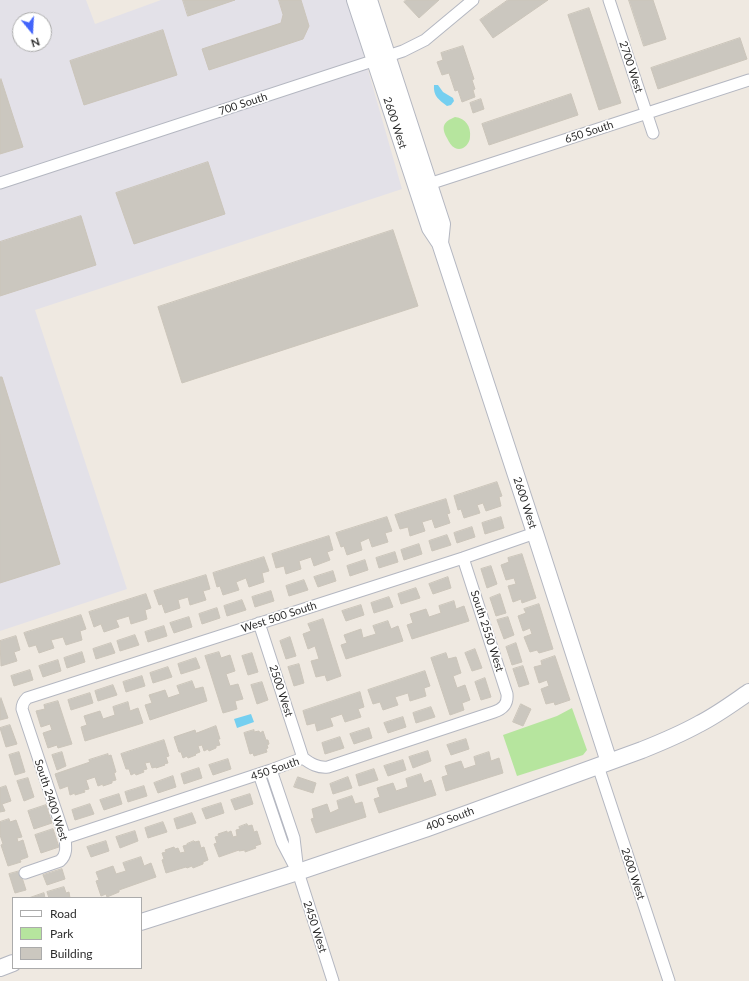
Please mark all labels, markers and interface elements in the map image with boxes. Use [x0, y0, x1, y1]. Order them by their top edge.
north arrow [12, 12, 52, 52]
text: N [30, 35, 42, 50]
street label: 2700 West [616, 39, 646, 95]
street label: 700 South [217, 90, 269, 118]
street label: 2600 West [380, 95, 410, 151]
street label: 650 South [563, 118, 615, 146]
street label: 2600 West [510, 475, 540, 531]
street label: South 2550 West [468, 589, 506, 673]
street label: West 500 South [240, 599, 318, 635]
street label: 2500 West [266, 663, 296, 719]
street label: 450 South [249, 755, 301, 783]
street label: South 2400 West [32, 758, 70, 842]
street label: 400 South [424, 804, 476, 834]
street label: 2600 West [618, 846, 648, 902]
legend [12, 897, 142, 969]
street label: 2450 West [300, 899, 330, 955]
text: Road [50, 906, 77, 921]
text: Park [50, 926, 73, 941]
text: Building [50, 946, 93, 961]

